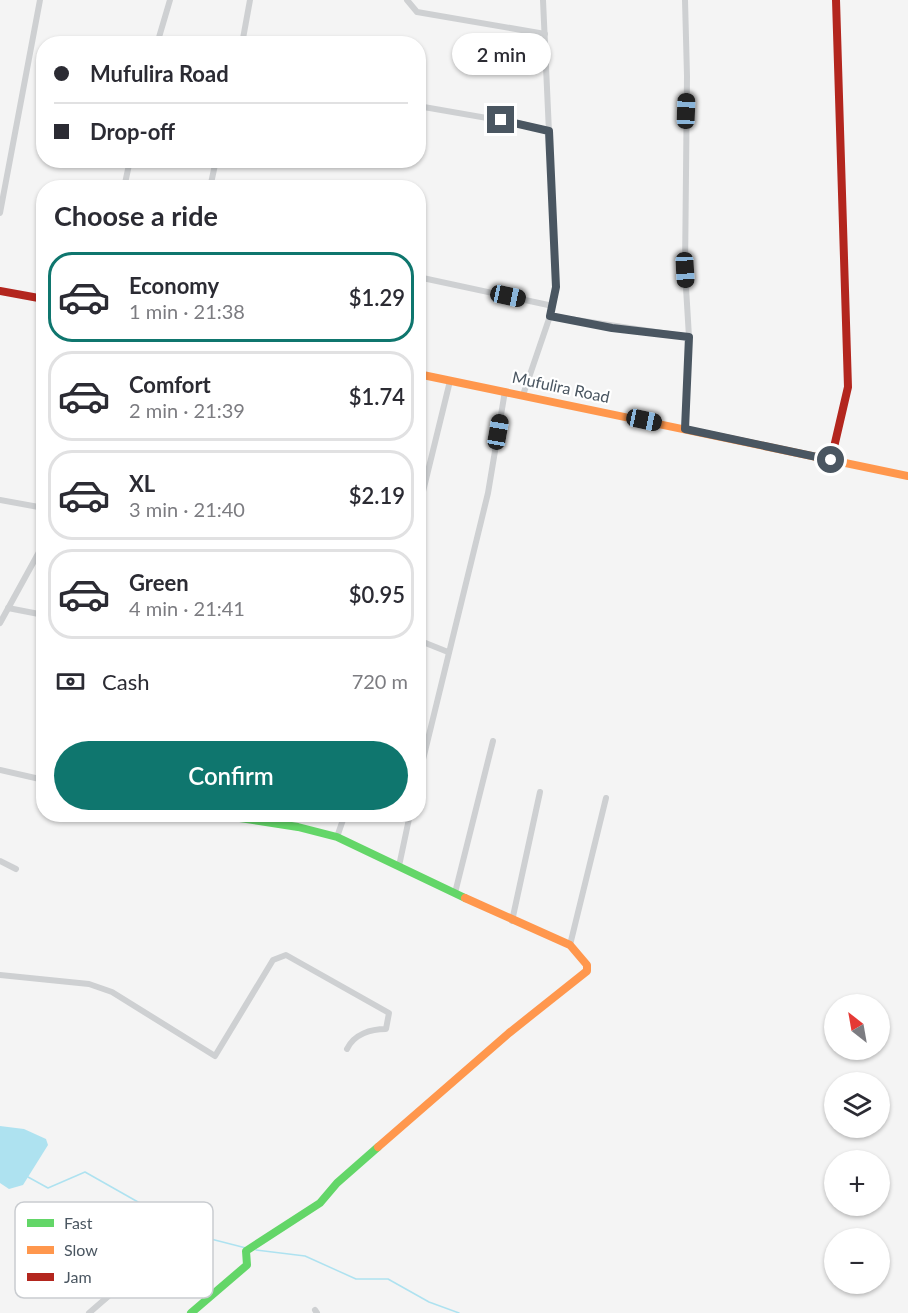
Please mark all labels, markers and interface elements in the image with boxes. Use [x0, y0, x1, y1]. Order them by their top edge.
callout: 2 min [452, 33, 550, 75]
text: 2 min [477, 42, 526, 66]
text: Mufulira Road [90, 60, 229, 87]
car [676, 93, 696, 129]
route end [487, 106, 514, 133]
text: Drop-off [90, 118, 175, 145]
text: Choose a ride [54, 199, 218, 232]
car [675, 252, 695, 288]
icon: car [57, 270, 111, 324]
text: Economy [129, 272, 219, 299]
car [489, 283, 527, 309]
text: $1.29 [349, 284, 405, 311]
text: 1 min · 21:38 [129, 299, 245, 323]
street label: Mufulira Road [511, 367, 612, 406]
icon: car [57, 369, 111, 423]
text: Comfort [129, 371, 211, 398]
text: $1.74 [349, 383, 405, 410]
text: 2 min · 21:39 [129, 398, 245, 422]
car [625, 407, 663, 433]
car [486, 413, 510, 451]
route start [817, 446, 844, 473]
icon: car [57, 468, 111, 522]
text: XL [129, 470, 155, 497]
text: $2.19 [349, 482, 405, 509]
text: 3 min · 21:40 [129, 497, 245, 521]
icon: car [57, 567, 111, 621]
text: Green [129, 569, 189, 596]
text: $0.95 [349, 581, 405, 608]
text: 4 min · 21:41 [129, 596, 245, 620]
icon: cash [54, 665, 87, 698]
text: Cash [102, 668, 149, 695]
text: 720 m [352, 669, 408, 693]
button: Confirm [54, 741, 408, 810]
north arrow [824, 994, 890, 1060]
map controls [824, 994, 890, 1294]
button: layers [824, 1072, 890, 1138]
button: + [824, 1150, 890, 1216]
legend [15, 1202, 213, 1298]
text: Fast [64, 1213, 93, 1232]
button: − [824, 1228, 890, 1294]
text: Slow [64, 1240, 98, 1259]
text: Jam [64, 1267, 92, 1286]

